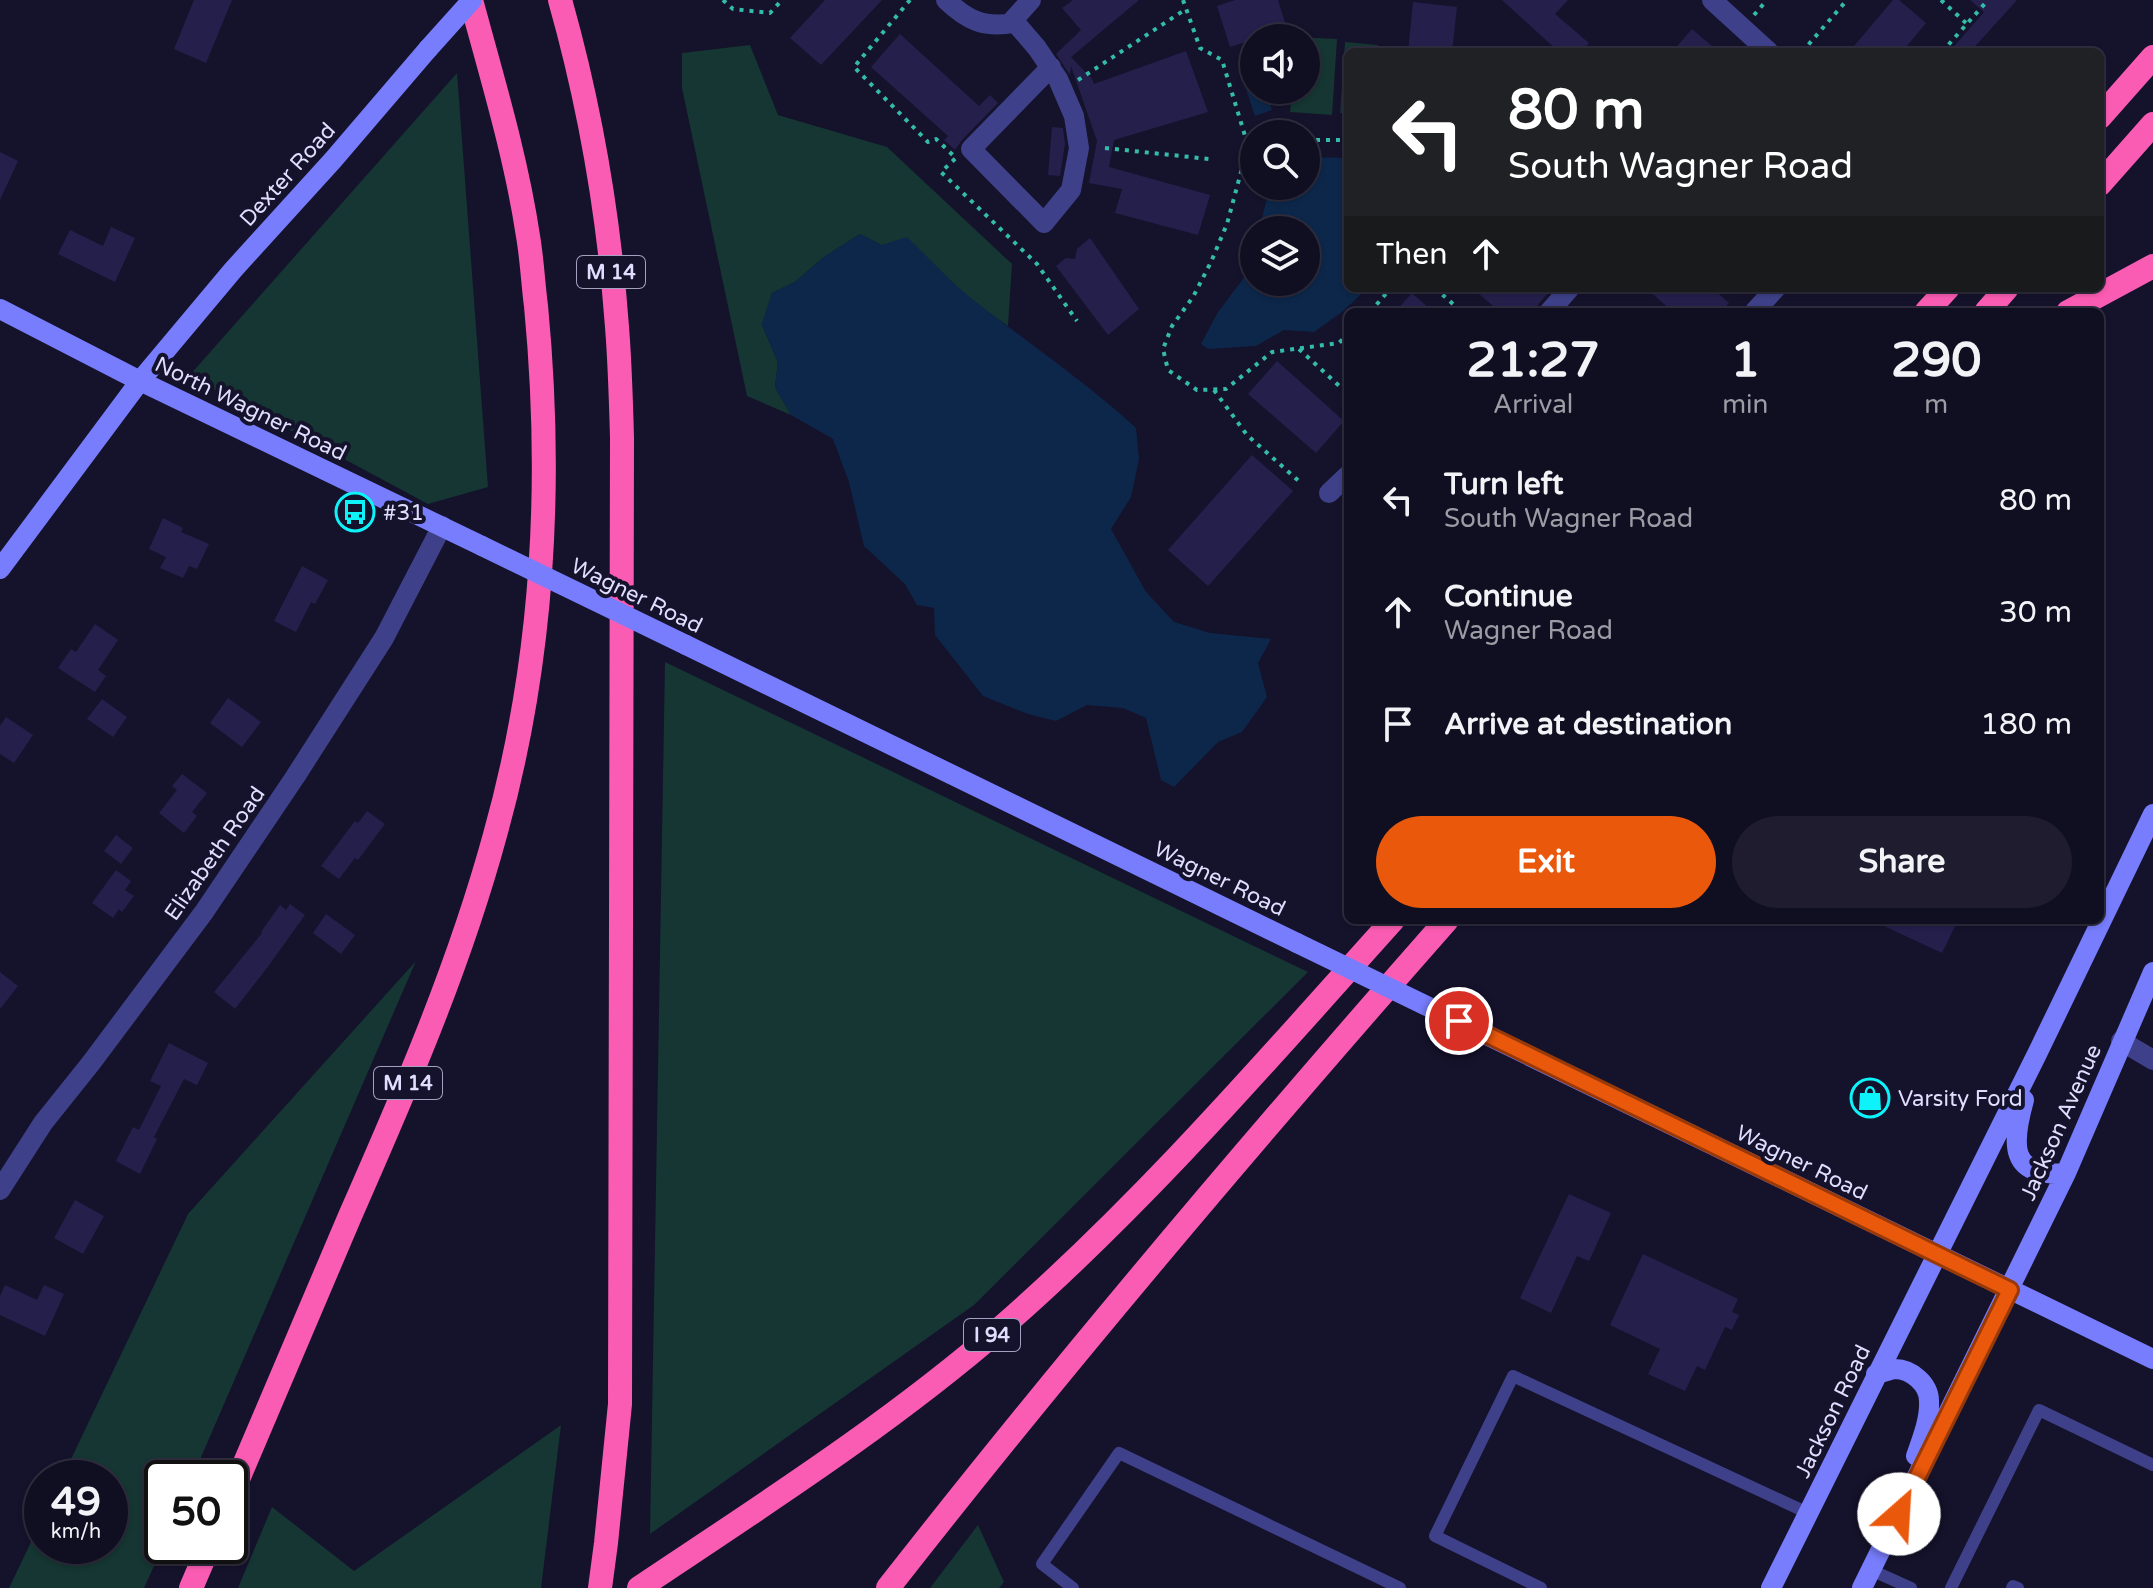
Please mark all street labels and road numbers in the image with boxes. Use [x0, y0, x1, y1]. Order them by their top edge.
street label: Dexter Road [234, 117, 341, 232]
road number: M 14 [577, 256, 645, 288]
street label: North Wagner Road [151, 351, 350, 467]
street label: Wagner Road [567, 553, 706, 639]
street label: Elizabeth Road [159, 782, 271, 926]
street label: Wagner Road [1150, 836, 1289, 922]
street label: Jackson Avenue [2015, 1040, 2107, 1204]
road number: M 14 [374, 1067, 442, 1099]
street label: Wagner Road [1732, 1120, 1871, 1206]
road number: I 94 [964, 1319, 1020, 1351]
street label: Jackson Road [1790, 1341, 1876, 1482]

